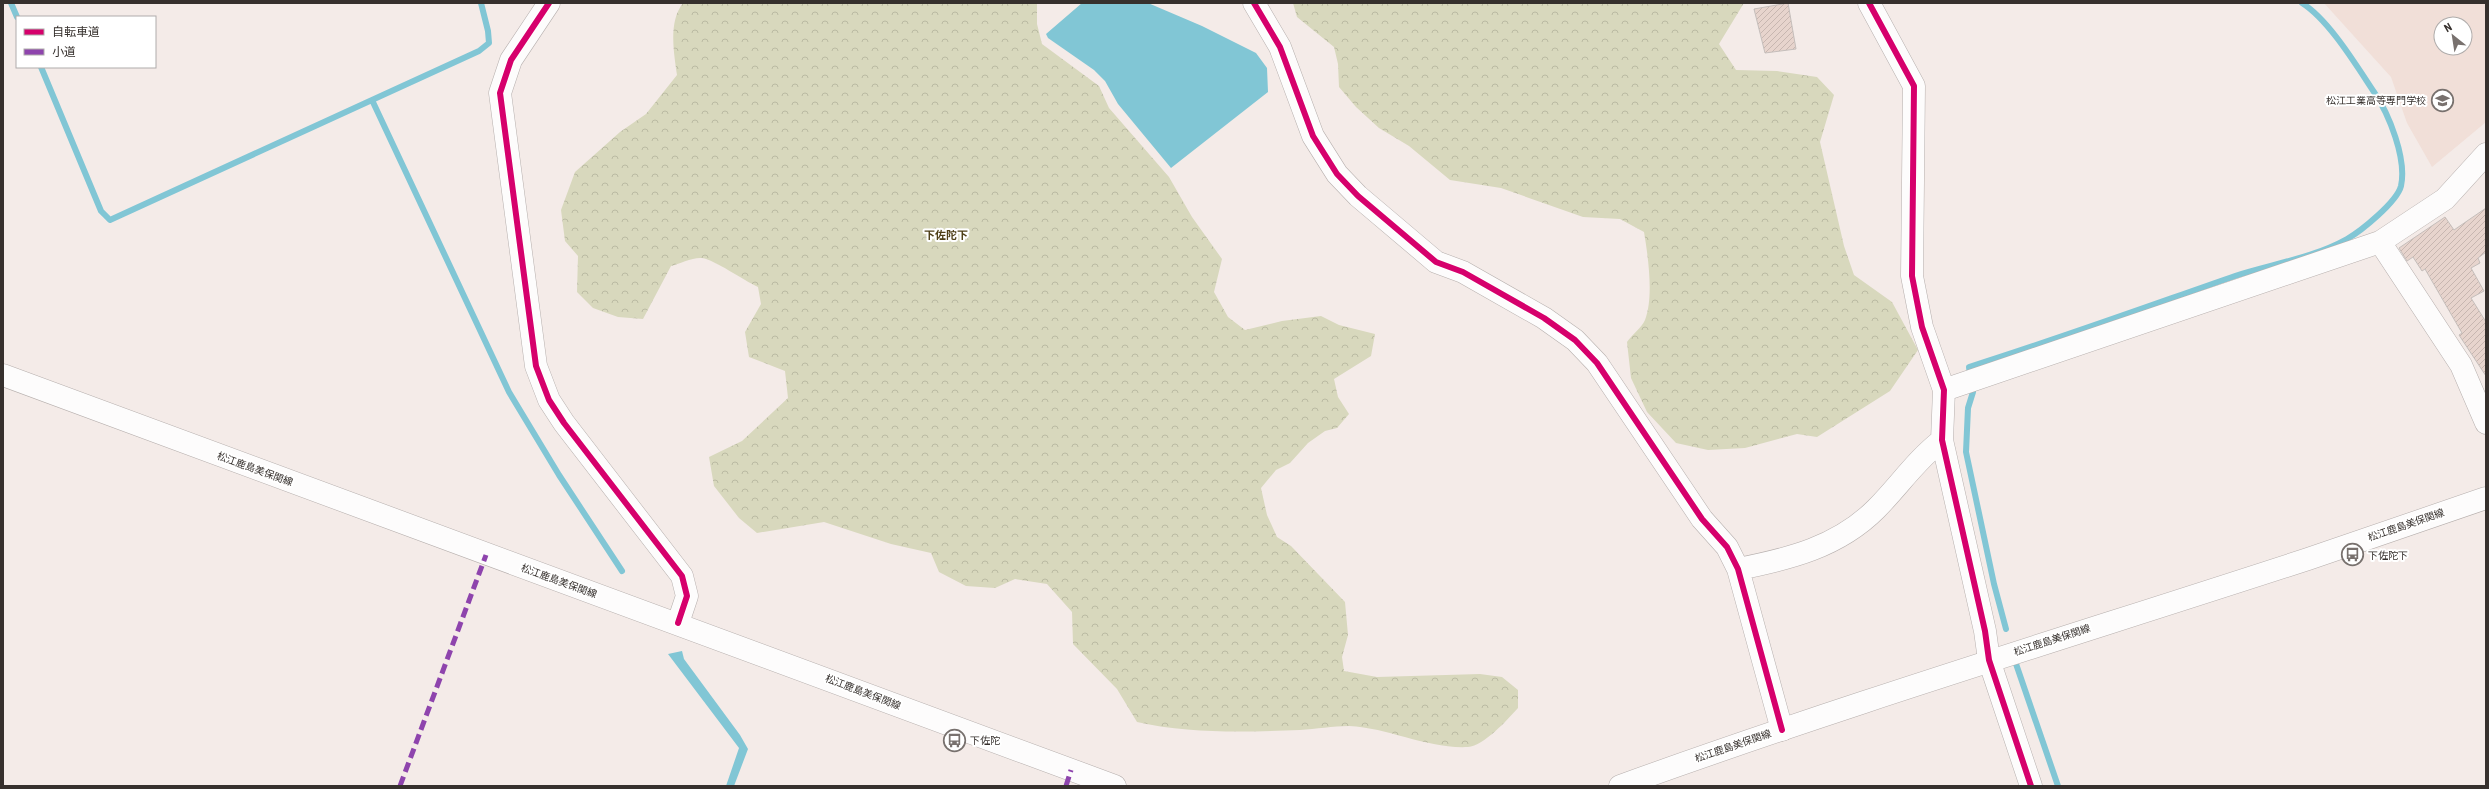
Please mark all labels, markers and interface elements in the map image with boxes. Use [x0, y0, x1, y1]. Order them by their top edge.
legend [16, 16, 156, 68]
north arrow [2433, 16, 2473, 56]
text: N [2442, 20, 2455, 35]
text: 自転車道 [52, 25, 100, 39]
text: 小道 [52, 45, 76, 59]
school or university icon: 松江工業高等専門学校 [2429, 87, 2455, 113]
place label: 松江工業高等専門学校 [2326, 95, 2426, 106]
district label: 下佐陀下 [924, 229, 968, 242]
street label: 松江鹿島美保関線 [216, 450, 294, 488]
street label: 松江鹿島美保関線 [2366, 507, 2446, 543]
bus stop icon: 下佐陀下 [2339, 542, 2365, 568]
place label: 下佐陀下 [2368, 550, 2408, 561]
street label: 松江鹿島美保関線 [520, 562, 598, 600]
street label: 松江鹿島美保関線 [2012, 622, 2092, 658]
street label: 松江鹿島美保関線 [824, 673, 902, 711]
bus stop icon: 下佐陀 [942, 727, 968, 753]
street label: 松江鹿島美保関線 [1693, 728, 1773, 764]
place label: 下佐陀 [970, 735, 1000, 746]

